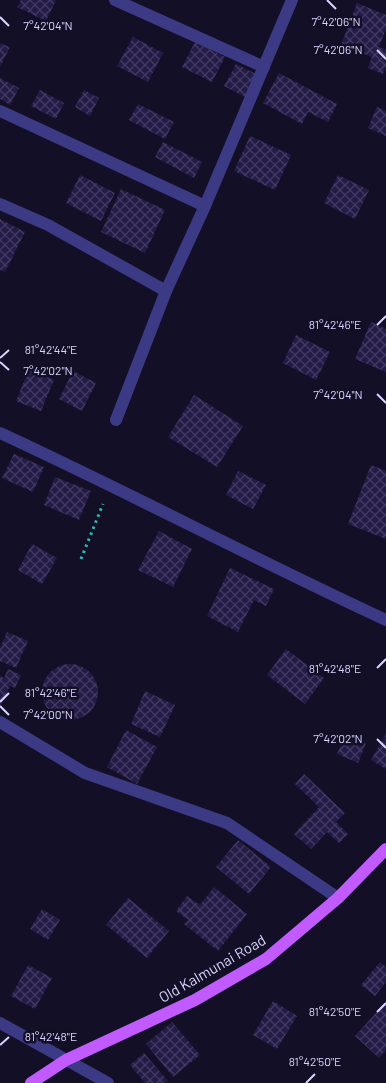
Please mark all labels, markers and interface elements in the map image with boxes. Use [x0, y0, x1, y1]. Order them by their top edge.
text: 7°42'06"N [311, 14, 361, 28]
text: 7°42'04"N [23, 18, 73, 32]
text: 7°42'06"N [313, 42, 363, 56]
text: 81°42'46"E [309, 317, 361, 331]
text: 81°42'44"E [25, 342, 77, 356]
text: 7°42'02"N [23, 363, 73, 377]
text: 7°42'04"N [313, 387, 363, 401]
text: 81°42'48"E [309, 661, 361, 675]
text: 81°42'46"E [25, 685, 77, 699]
text: 7°42'00"N [23, 707, 73, 721]
text: 7°42'02"N [313, 731, 363, 745]
street label: Old Kalmunai Road [155, 930, 269, 1006]
text: 81°42'50"E [309, 1004, 361, 1018]
text: 81°42'48"E [25, 1029, 77, 1043]
text: 81°42'50"E [289, 1054, 341, 1068]

